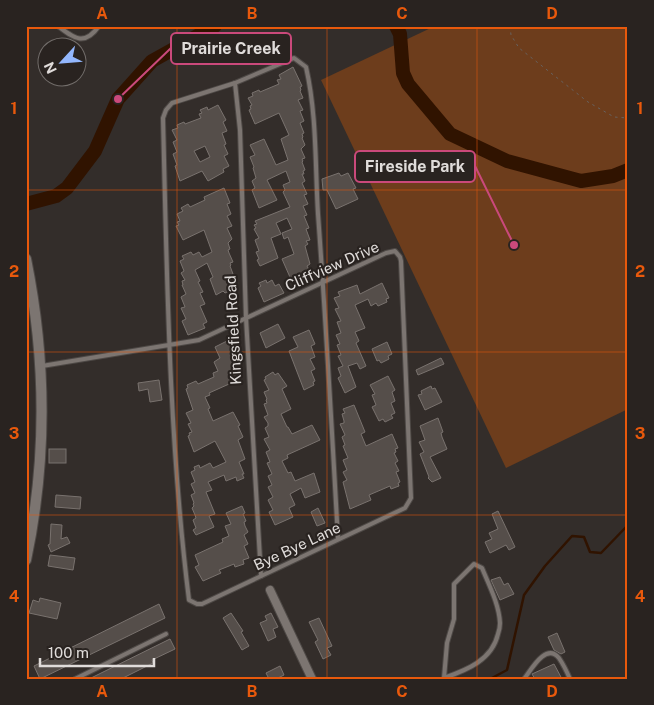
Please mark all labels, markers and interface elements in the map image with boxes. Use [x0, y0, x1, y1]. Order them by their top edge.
text: A [96, 4, 108, 23]
text: B [247, 4, 258, 23]
text: C [396, 4, 408, 23]
text: D [546, 4, 558, 23]
callout: Prairie Creek [171, 33, 291, 64]
north arrow [38, 38, 88, 88]
text: Prairie Creek [181, 39, 281, 58]
text: N [41, 59, 60, 76]
text: 1 [11, 99, 17, 118]
text: 1 [637, 99, 643, 118]
callout: Fireside Park [355, 151, 475, 182]
text: Fireside Park [365, 157, 465, 176]
street label: Cliffview Drive [282, 238, 382, 294]
text: 2 [9, 262, 19, 281]
text: 2 [635, 262, 645, 281]
street label: Kingsfield Road [222, 275, 244, 385]
text: 3 [9, 424, 19, 443]
text: 3 [635, 424, 645, 443]
street label: Bye Bye Lane [251, 518, 343, 574]
text: 4 [9, 587, 20, 606]
text: 4 [635, 587, 646, 606]
scale bar [40, 635, 154, 667]
text: 100 m [48, 644, 89, 661]
text: A [96, 682, 108, 701]
text: B [247, 682, 258, 701]
text: C [396, 682, 408, 701]
text: D [546, 682, 558, 701]

